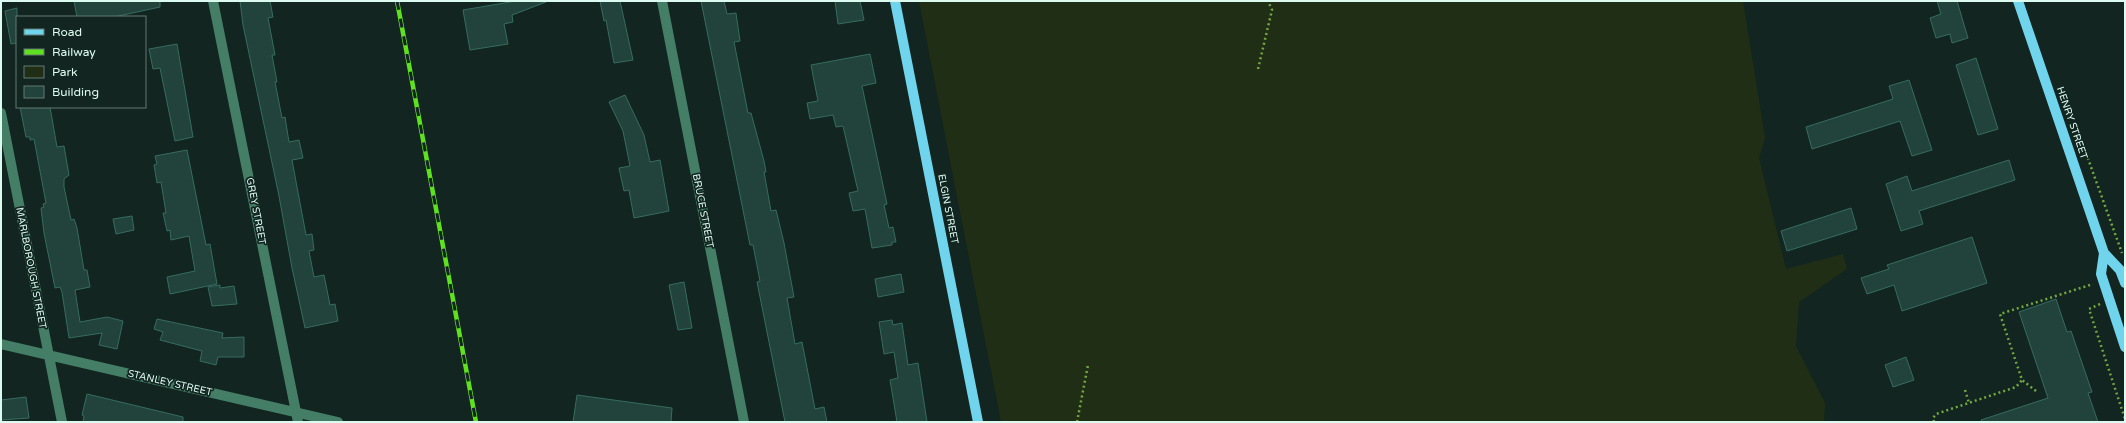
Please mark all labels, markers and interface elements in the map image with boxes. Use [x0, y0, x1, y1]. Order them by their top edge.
legend [16, 16, 146, 108]
text: Road [52, 25, 82, 39]
text: Railway [52, 45, 96, 59]
text: Park [52, 65, 78, 79]
text: Building [52, 85, 99, 99]
street label: HENRY STREET [2054, 85, 2090, 161]
street label: BRUCE STREET [690, 173, 716, 249]
street label: ELGIN STREET [935, 173, 961, 245]
street label: GREY STREET [244, 177, 268, 245]
street label: MARLBOROUGH STREET [13, 206, 49, 330]
street label: STANLEY STREET [127, 368, 213, 398]

